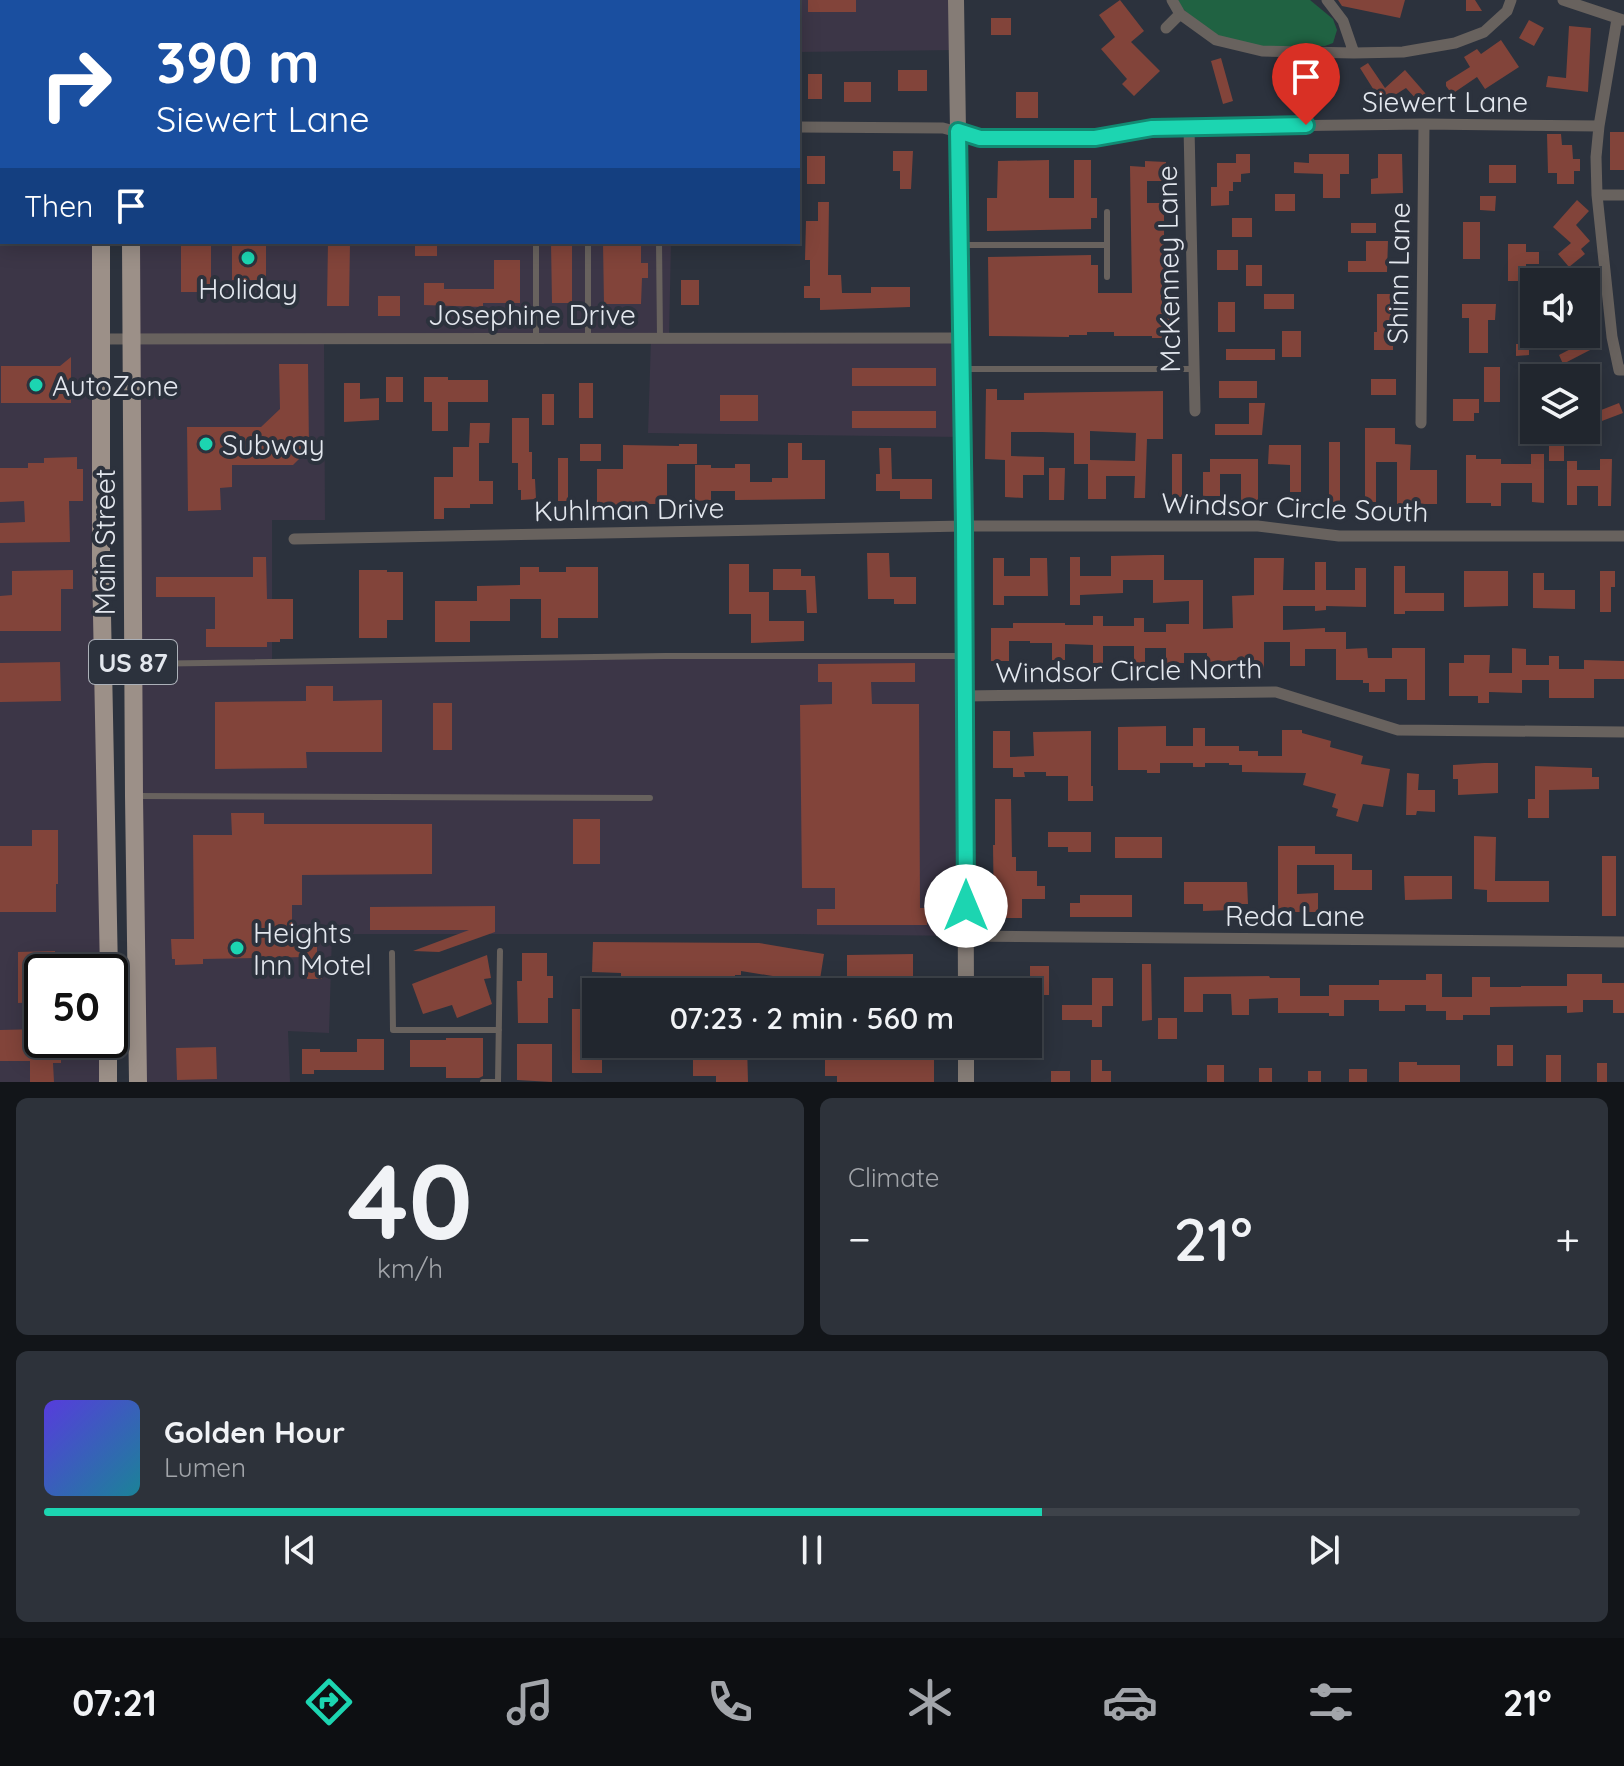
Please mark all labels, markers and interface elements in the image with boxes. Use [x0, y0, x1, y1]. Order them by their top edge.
text: 390 m [156, 27, 320, 97]
icon: right [24, 32, 128, 136]
pin [1272, 43, 1340, 125]
icon: arrive [1284, 55, 1328, 99]
street label: Siewert Lane [1362, 84, 1528, 119]
text: Siewert Lane [156, 96, 370, 141]
street label: McKenney Lane [1149, 165, 1187, 373]
icon: arrive [109, 184, 153, 228]
text: Then [24, 187, 93, 225]
street label: Shinn Lane [1379, 202, 1417, 344]
marker: Holiday [239, 249, 257, 267]
map controls [1520, 268, 1600, 444]
button: sound [1520, 268, 1600, 348]
place label: Holiday [198, 271, 298, 306]
street label: Josephine Drive [428, 297, 636, 332]
button: layers [1520, 364, 1600, 444]
place label: AutoZone [52, 368, 179, 403]
marker: AutoZone [27, 376, 45, 394]
place label: Subway [222, 427, 325, 462]
marker: Subway [197, 435, 215, 453]
street label: Main Street [87, 469, 122, 615]
street label: Windsor Circle South [1161, 485, 1429, 529]
street label: Kuhlman Drive [533, 490, 725, 528]
road number: US 87 [89, 640, 177, 684]
street label: Windsor Circle North [995, 650, 1263, 690]
position arrow [924, 864, 1008, 948]
street label: Reda Lane [1225, 898, 1365, 933]
place label: Heights Inn Motel [253, 915, 372, 982]
marker: Heights Inn Motel [228, 939, 246, 957]
speed limit sign: 50 [24, 954, 128, 1058]
text: 07:23 · 2 min · 560 m [670, 999, 954, 1037]
text: 40 [347, 1135, 473, 1265]
text: Climate [848, 1161, 939, 1194]
text: 21° [1173, 1201, 1253, 1276]
text: − [848, 1211, 871, 1266]
text: + [1555, 1211, 1580, 1266]
text: km/h [377, 1252, 443, 1285]
text: Golden Hour [164, 1413, 345, 1451]
text: Lumen [164, 1451, 246, 1484]
icon: previous [278, 1528, 322, 1572]
icon: pause [790, 1528, 834, 1572]
icon: next [1302, 1528, 1346, 1572]
icon: directions [301, 1674, 357, 1730]
icon: music [502, 1674, 558, 1730]
icon: phone [702, 1674, 758, 1730]
icon: climate [902, 1674, 958, 1730]
icon: car [1102, 1674, 1158, 1730]
icon: filters [1303, 1674, 1359, 1730]
text: 07:21 [72, 1680, 157, 1725]
text: 21° [1503, 1680, 1552, 1725]

